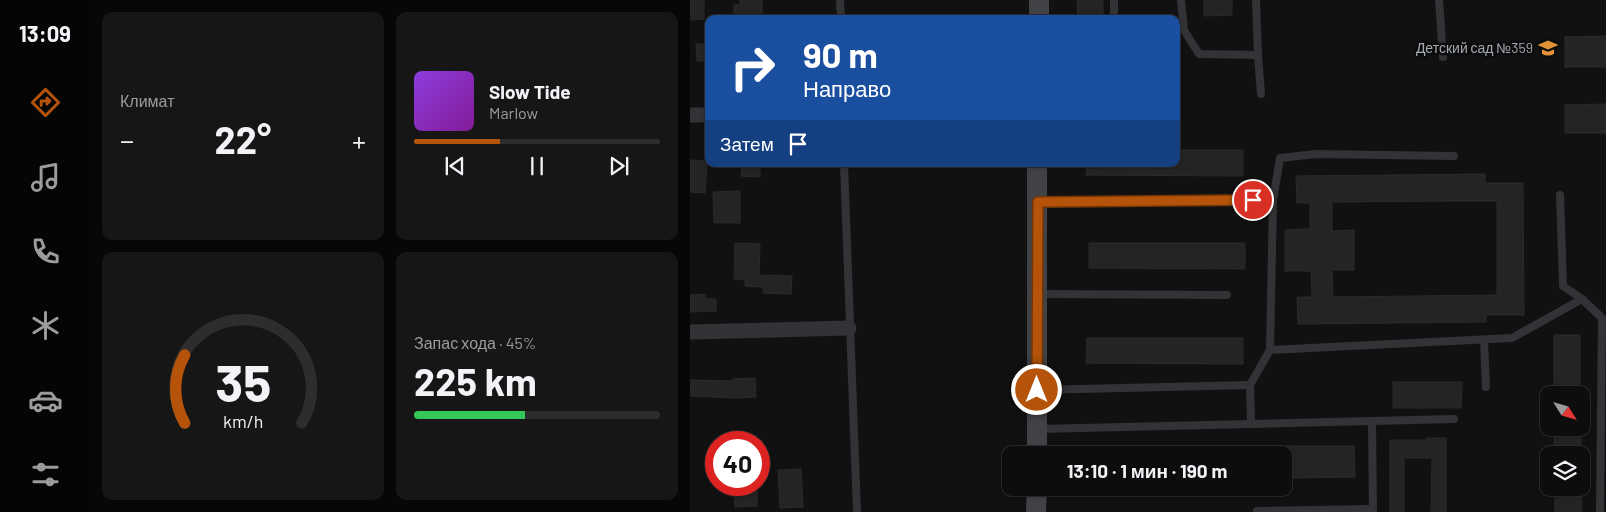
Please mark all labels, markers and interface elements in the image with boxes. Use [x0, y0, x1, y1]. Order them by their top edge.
text: 13:09 [19, 20, 71, 46]
text: 90 m [803, 33, 878, 75]
icon: right [720, 35, 785, 100]
school or university icon: Детский сад №359 [1537, 37, 1559, 59]
place label: Детский сад №359 [1416, 39, 1533, 56]
text: Направо [803, 75, 891, 101]
text: Slow Tide [489, 80, 571, 103]
icon: directions [28, 85, 63, 120]
text: Климат [120, 91, 174, 110]
text: Marlow [489, 103, 538, 122]
text: 22° [215, 116, 271, 162]
text: − [120, 123, 134, 157]
text: + [352, 123, 366, 157]
icon: arrive [784, 130, 812, 158]
text: Затем [720, 132, 774, 155]
icon: previous [441, 152, 469, 180]
icon: pause [523, 152, 551, 180]
icon: next [605, 152, 633, 180]
icon: music [28, 160, 63, 195]
pin [1232, 179, 1274, 221]
icon: arrive [1239, 186, 1267, 214]
icon: phone [28, 234, 63, 269]
icon: climate [28, 308, 63, 343]
text: Запас хода · 45% [414, 333, 536, 352]
text: 35 [215, 350, 271, 412]
text: 225 km [414, 358, 537, 404]
position arrow [1010, 363, 1062, 415]
icon: car [28, 383, 63, 418]
north arrow [1540, 386, 1590, 436]
map controls [1540, 386, 1590, 496]
text: km/h [223, 410, 263, 432]
speed limit sign: 40 [705, 431, 770, 496]
button: layers [1540, 446, 1590, 496]
icon: filters [28, 457, 63, 492]
text: 13:10 · 1 мин · 190 m [1067, 459, 1227, 482]

